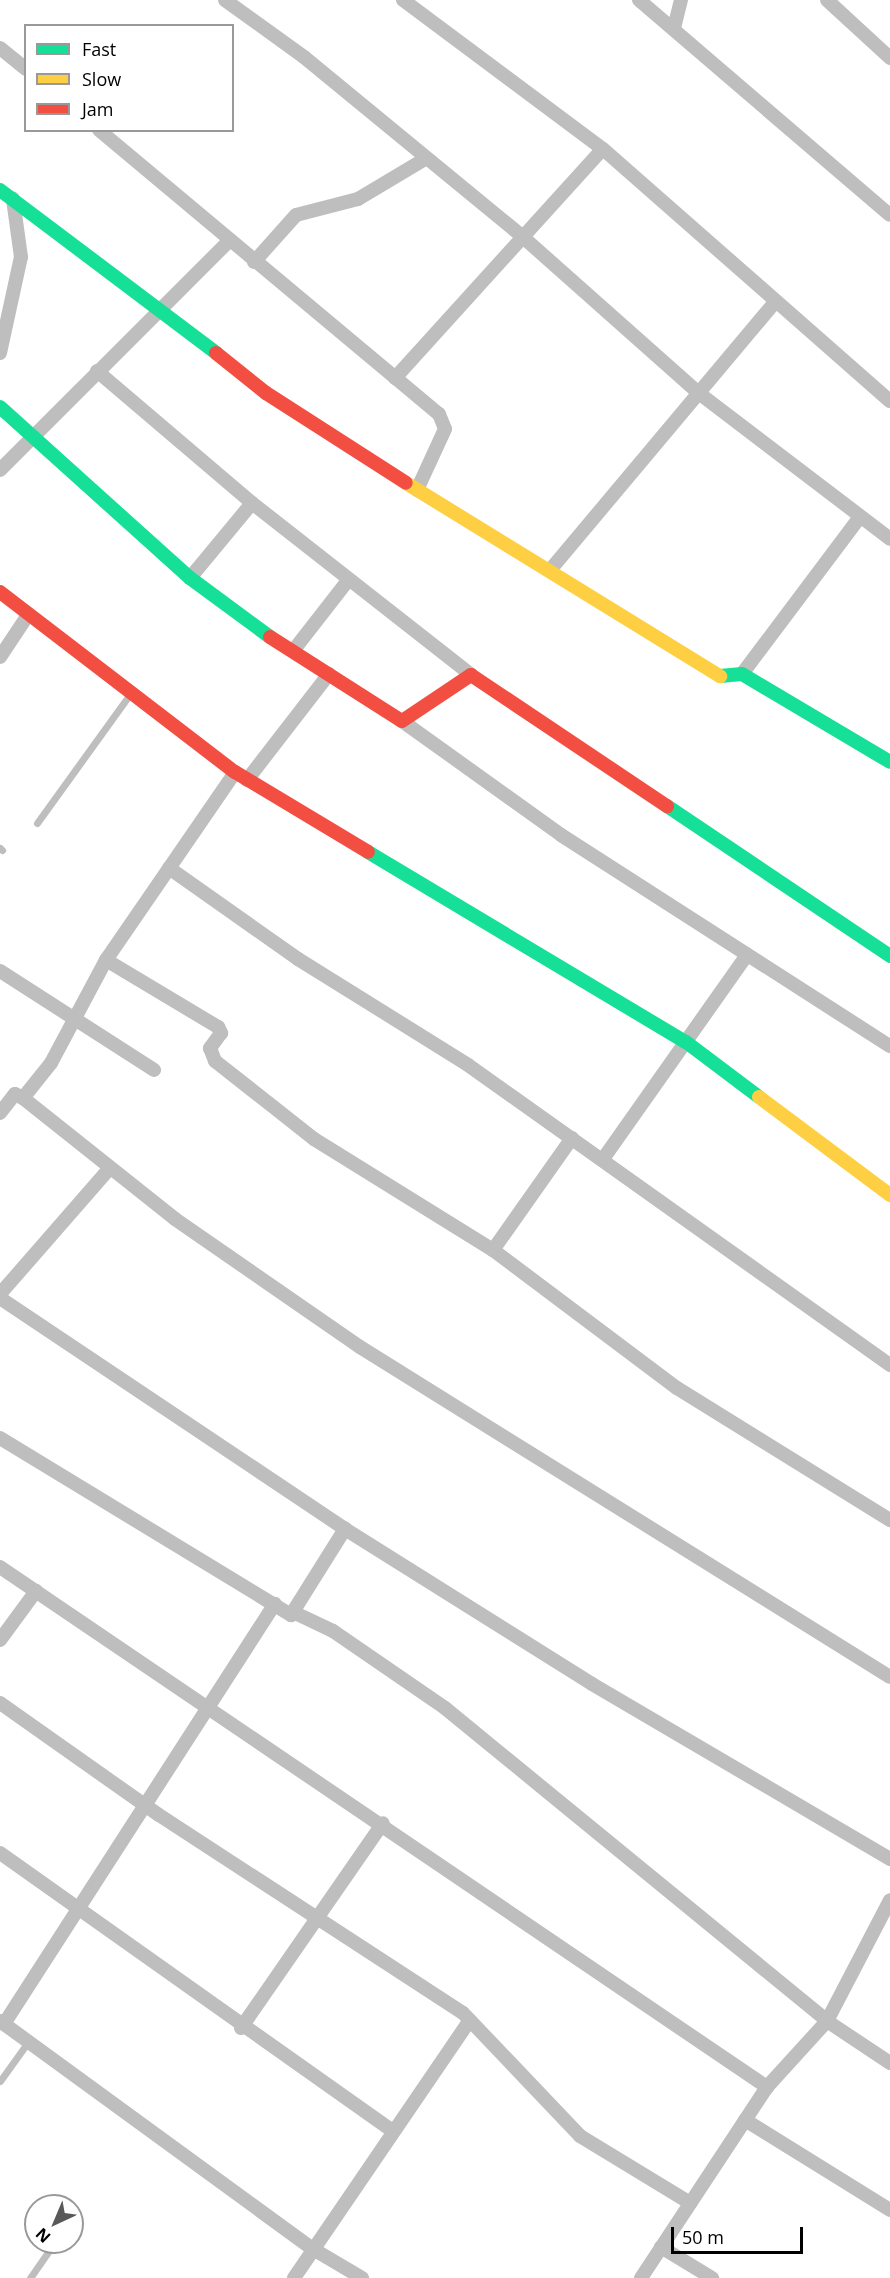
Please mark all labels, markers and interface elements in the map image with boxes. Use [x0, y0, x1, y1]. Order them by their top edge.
legend [24, 24, 234, 132]
text: Fast [82, 37, 116, 61]
text: Slow [82, 67, 121, 91]
text: Jam [82, 97, 114, 121]
north arrow [24, 2194, 84, 2254]
scale bar [674, 2215, 806, 2253]
text: N [31, 2223, 55, 2248]
text: 50 m [682, 2225, 724, 2249]

